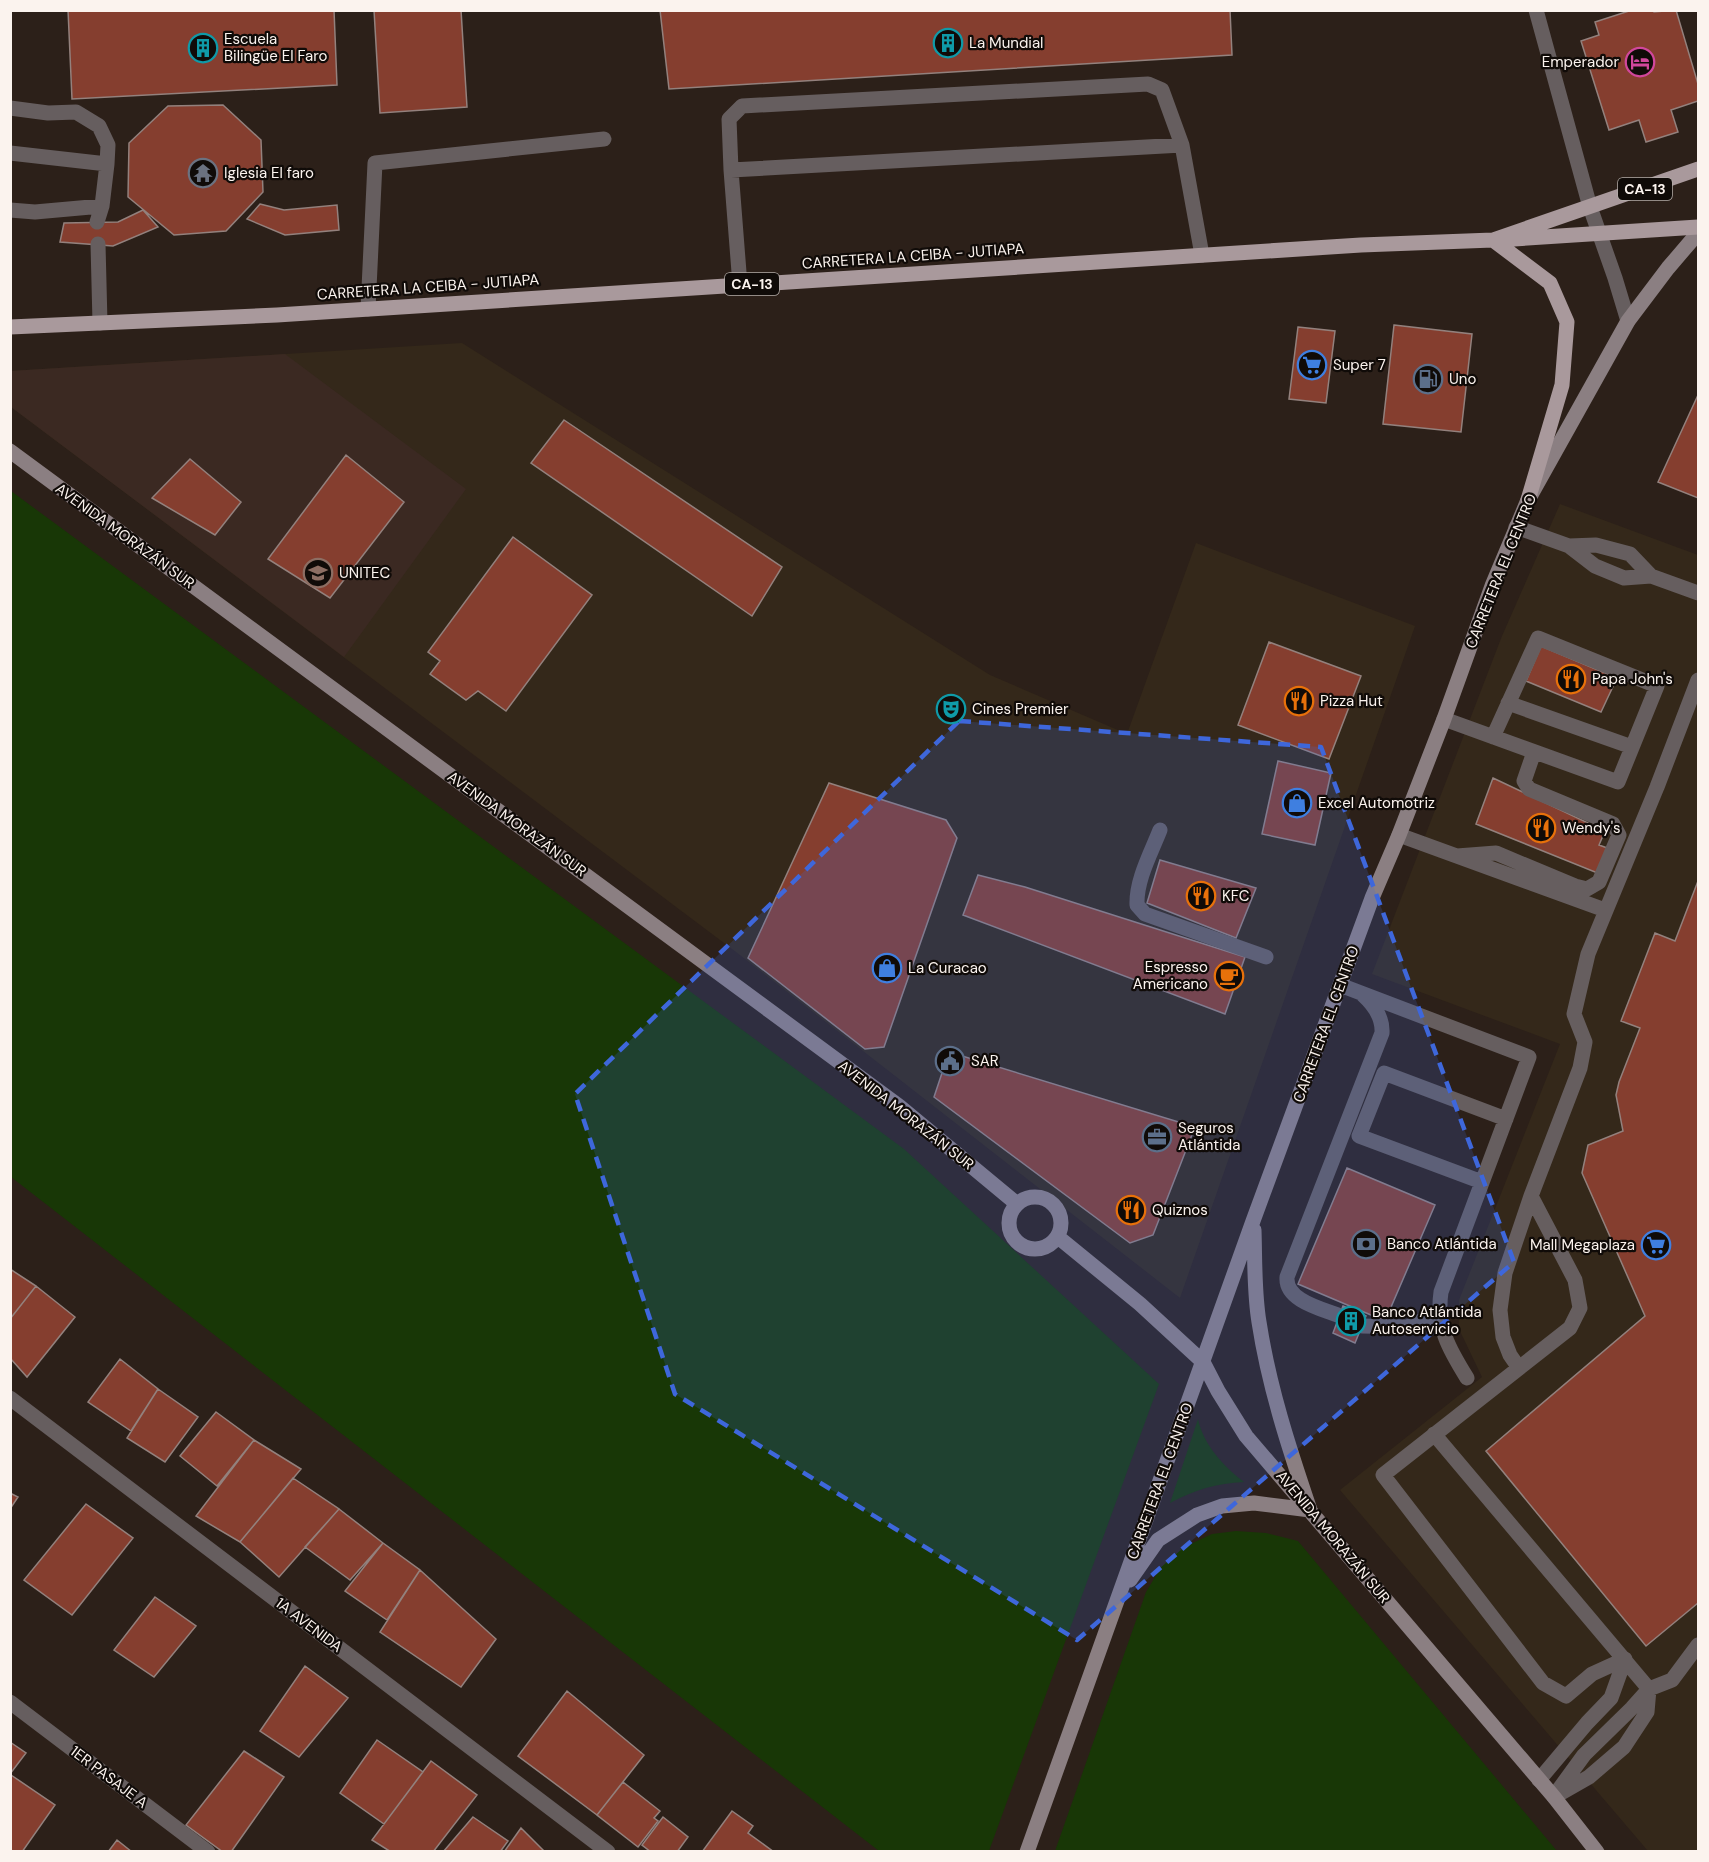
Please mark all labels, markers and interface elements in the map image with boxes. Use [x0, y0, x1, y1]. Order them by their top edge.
building icon: La Mundial [932, 27, 964, 59]
place label: Escuela Bilingüe El Faro [224, 29, 327, 66]
building icon: Escuela Bilingüe El Faro [187, 32, 219, 64]
place label: La Mundial [969, 33, 1043, 53]
hotel icon: Emperador [1624, 46, 1656, 78]
place label: Emperador [1542, 52, 1619, 72]
temple icon: Iglesia El faro [187, 157, 219, 189]
place label: Iglesia El faro [224, 163, 314, 183]
road number: CA-13 [1618, 178, 1672, 200]
street label: CARRETERA LA CEIBA - JUTIAPA [801, 238, 1025, 274]
street label: CARRETERA LA CEIBA - JUTIAPA [316, 269, 540, 305]
road number: CA-13 [725, 273, 779, 295]
supermarket icon: Super 7 [1296, 349, 1328, 381]
place label: Super 7 [1333, 355, 1386, 375]
fuel station icon: Uno [1412, 363, 1444, 395]
place label: Uno [1449, 369, 1476, 389]
street label: AVENIDA MORAZÁN SUR [51, 479, 199, 593]
street label: CARRETERA EL CENTRO [1461, 491, 1541, 651]
school or university icon: UNITEC [302, 557, 334, 589]
place label: UNITEC [339, 563, 391, 583]
restaurant icon: Papa John's [1555, 663, 1587, 695]
place label: Papa John's [1592, 669, 1673, 689]
restaurant icon: Pizza Hut [1283, 685, 1315, 717]
place label: Pizza Hut [1320, 691, 1383, 711]
theatre icon: Cines Premier [935, 693, 967, 725]
place label: Cines Premier [972, 699, 1069, 719]
street label: AVENIDA MORAZÁN SUR [443, 767, 591, 881]
shop icon: Excel Automotriz [1281, 787, 1313, 819]
place label: Excel Automotriz [1318, 793, 1435, 813]
restaurant icon: Wendy's [1525, 812, 1557, 844]
place label: Wendy's [1562, 818, 1621, 838]
restaurant icon: KFC [1185, 880, 1217, 912]
place label: KFC [1222, 886, 1250, 906]
street label: CARRETERA EL CENTRO [1288, 943, 1364, 1105]
shop icon: La Curacao [871, 952, 903, 984]
place label: Espresso Americano [1133, 957, 1208, 994]
place label: La Curacao [908, 958, 987, 978]
cafe icon: Espresso Americano [1213, 960, 1245, 992]
public building icon: SAR [934, 1045, 966, 1077]
place label: SAR [971, 1051, 999, 1071]
street label: AVENIDA MORAZÁN SUR [834, 1056, 978, 1174]
place label: Seguros Atlántida [1178, 1118, 1240, 1155]
office icon: Seguros Atlántida [1141, 1121, 1173, 1153]
restaurant icon: Quiznos [1115, 1194, 1147, 1226]
place label: Quiznos [1152, 1200, 1208, 1220]
bank icon: Banco Atlántida [1350, 1228, 1382, 1260]
supermarket icon: Mall Megaplaza [1640, 1229, 1672, 1261]
place label: Banco Atlántida [1387, 1234, 1497, 1254]
place label: Mall Megaplaza [1530, 1235, 1635, 1255]
place label: Banco Atlántida Autoservicio [1372, 1302, 1482, 1339]
building icon: Banco Atlántida Autoservicio [1335, 1305, 1367, 1337]
street label: CARRETERA EL CENTRO [1122, 1400, 1198, 1562]
street label: AVENIDA MORAZÁN SUR [1272, 1466, 1395, 1608]
street label: 1A AVENIDA [271, 1593, 347, 1657]
street label: 1ER PASAJE A [66, 1741, 152, 1813]

